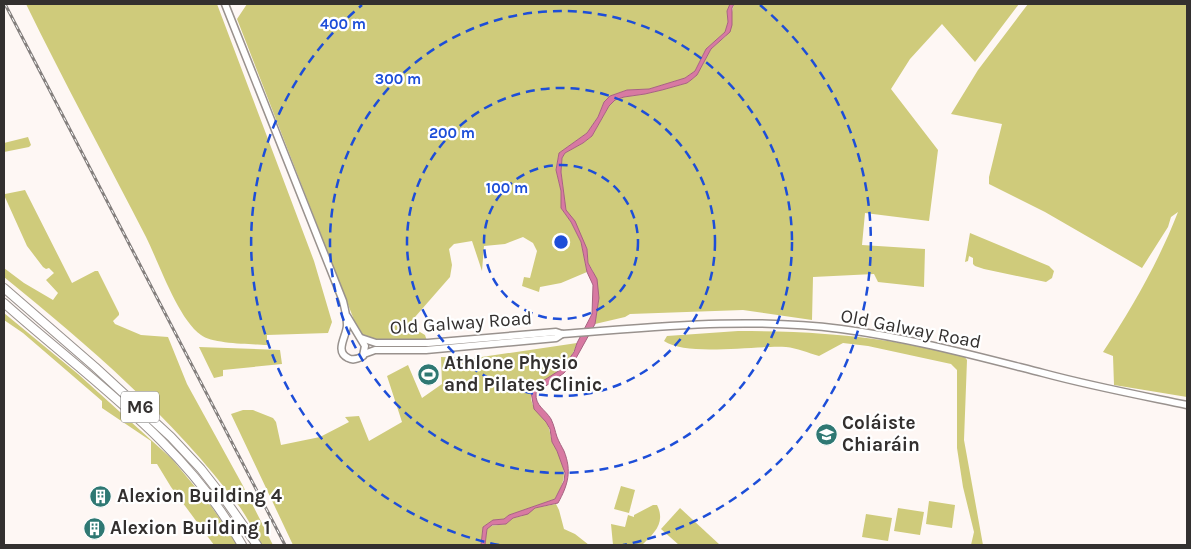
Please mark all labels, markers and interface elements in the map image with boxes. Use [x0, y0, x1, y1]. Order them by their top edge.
text: 400 m [320, 15, 366, 33]
text: 300 m [375, 70, 421, 88]
text: 200 m [429, 124, 475, 142]
text: 100 m [486, 179, 528, 197]
centre of rings [552, 233, 570, 251]
street label: Old Galway Road [839, 305, 983, 353]
street label: Old Galway Road [389, 307, 533, 339]
place label: Athlone Physio and Pilates Clinic [444, 352, 602, 396]
sports icon: Athlone Physio and Pilates Clinic [416, 362, 440, 386]
road number: M6 [121, 392, 159, 422]
place label: Coláiste Chiaráin [842, 412, 920, 456]
school or university icon: Coláiste Chiaráin [814, 422, 838, 446]
building icon: Alexion Building 4 [89, 484, 113, 508]
place label: Alexion Building 4 [117, 485, 283, 507]
building icon: Alexion Building 1 [82, 516, 106, 540]
place label: Alexion Building 1 [110, 517, 271, 539]

